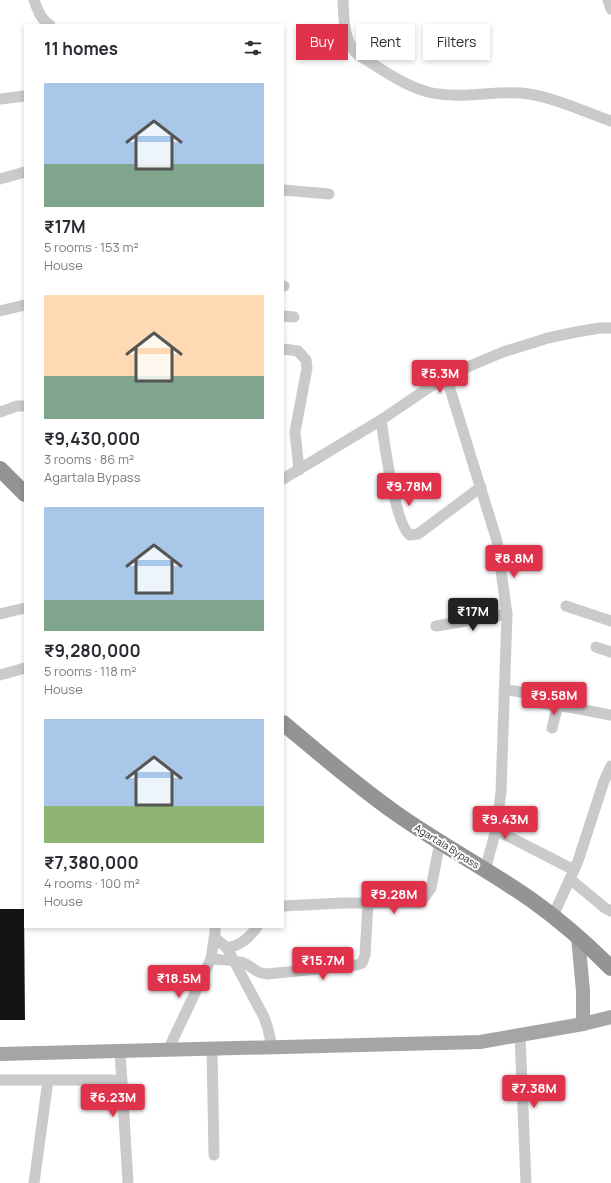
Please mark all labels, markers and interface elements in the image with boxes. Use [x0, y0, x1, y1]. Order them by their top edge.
chip: Buy [296, 24, 348, 60]
chip: Rent [356, 24, 415, 60]
chip: Filters [423, 24, 490, 60]
text: 11 homes [44, 37, 118, 60]
icon: filters [242, 37, 264, 59]
icon: home [118, 109, 190, 181]
text: ₹17M [44, 215, 86, 238]
text: 5 rooms · 153 m² [44, 238, 139, 256]
text: House [44, 256, 83, 274]
icon: home [118, 321, 190, 393]
pin: ₹5.3M [412, 360, 468, 394]
text: ₹5.3M [421, 364, 459, 382]
text: ₹9,430,000 [44, 427, 140, 450]
text: 3 rooms · 86 m² [44, 450, 134, 468]
text: Agartala Bypass [44, 468, 141, 486]
pin: ₹9.78M [376, 473, 442, 507]
text: ₹9.78M [386, 477, 432, 495]
icon: home [118, 533, 190, 605]
pin: ₹8.8M [486, 545, 542, 579]
text: ₹8.8M [494, 549, 534, 567]
pin: ₹17M [449, 598, 497, 632]
text: ₹17M [457, 602, 489, 620]
text: ₹9,280,000 [44, 639, 141, 662]
text: 5 rooms · 118 m² [44, 662, 137, 680]
text: House [44, 680, 83, 698]
pin: ₹9.58M [521, 682, 587, 716]
text: ₹9.58M [531, 686, 577, 704]
icon: home [118, 745, 190, 817]
pin: ₹9.43M [472, 806, 538, 840]
text: ₹9.43M [482, 810, 528, 828]
street label: Agartala Bypass [412, 820, 482, 872]
text: ₹7,380,000 [44, 851, 139, 874]
text: 4 rooms · 100 m² [44, 874, 140, 892]
pin: ₹9.28M [361, 881, 427, 915]
text: ₹9.28M [371, 885, 417, 903]
text: House [44, 892, 83, 910]
pin: ₹15.7M [290, 947, 356, 981]
text: ₹15.7M [301, 951, 345, 969]
pin: ₹18.5M [146, 965, 212, 999]
text: ₹18.5M [157, 969, 201, 987]
pin: ₹7.38M [501, 1075, 567, 1109]
text: ₹7.38M [511, 1079, 557, 1097]
pin: ₹6.23M [80, 1084, 146, 1118]
text: ₹6.23M [90, 1088, 136, 1106]

